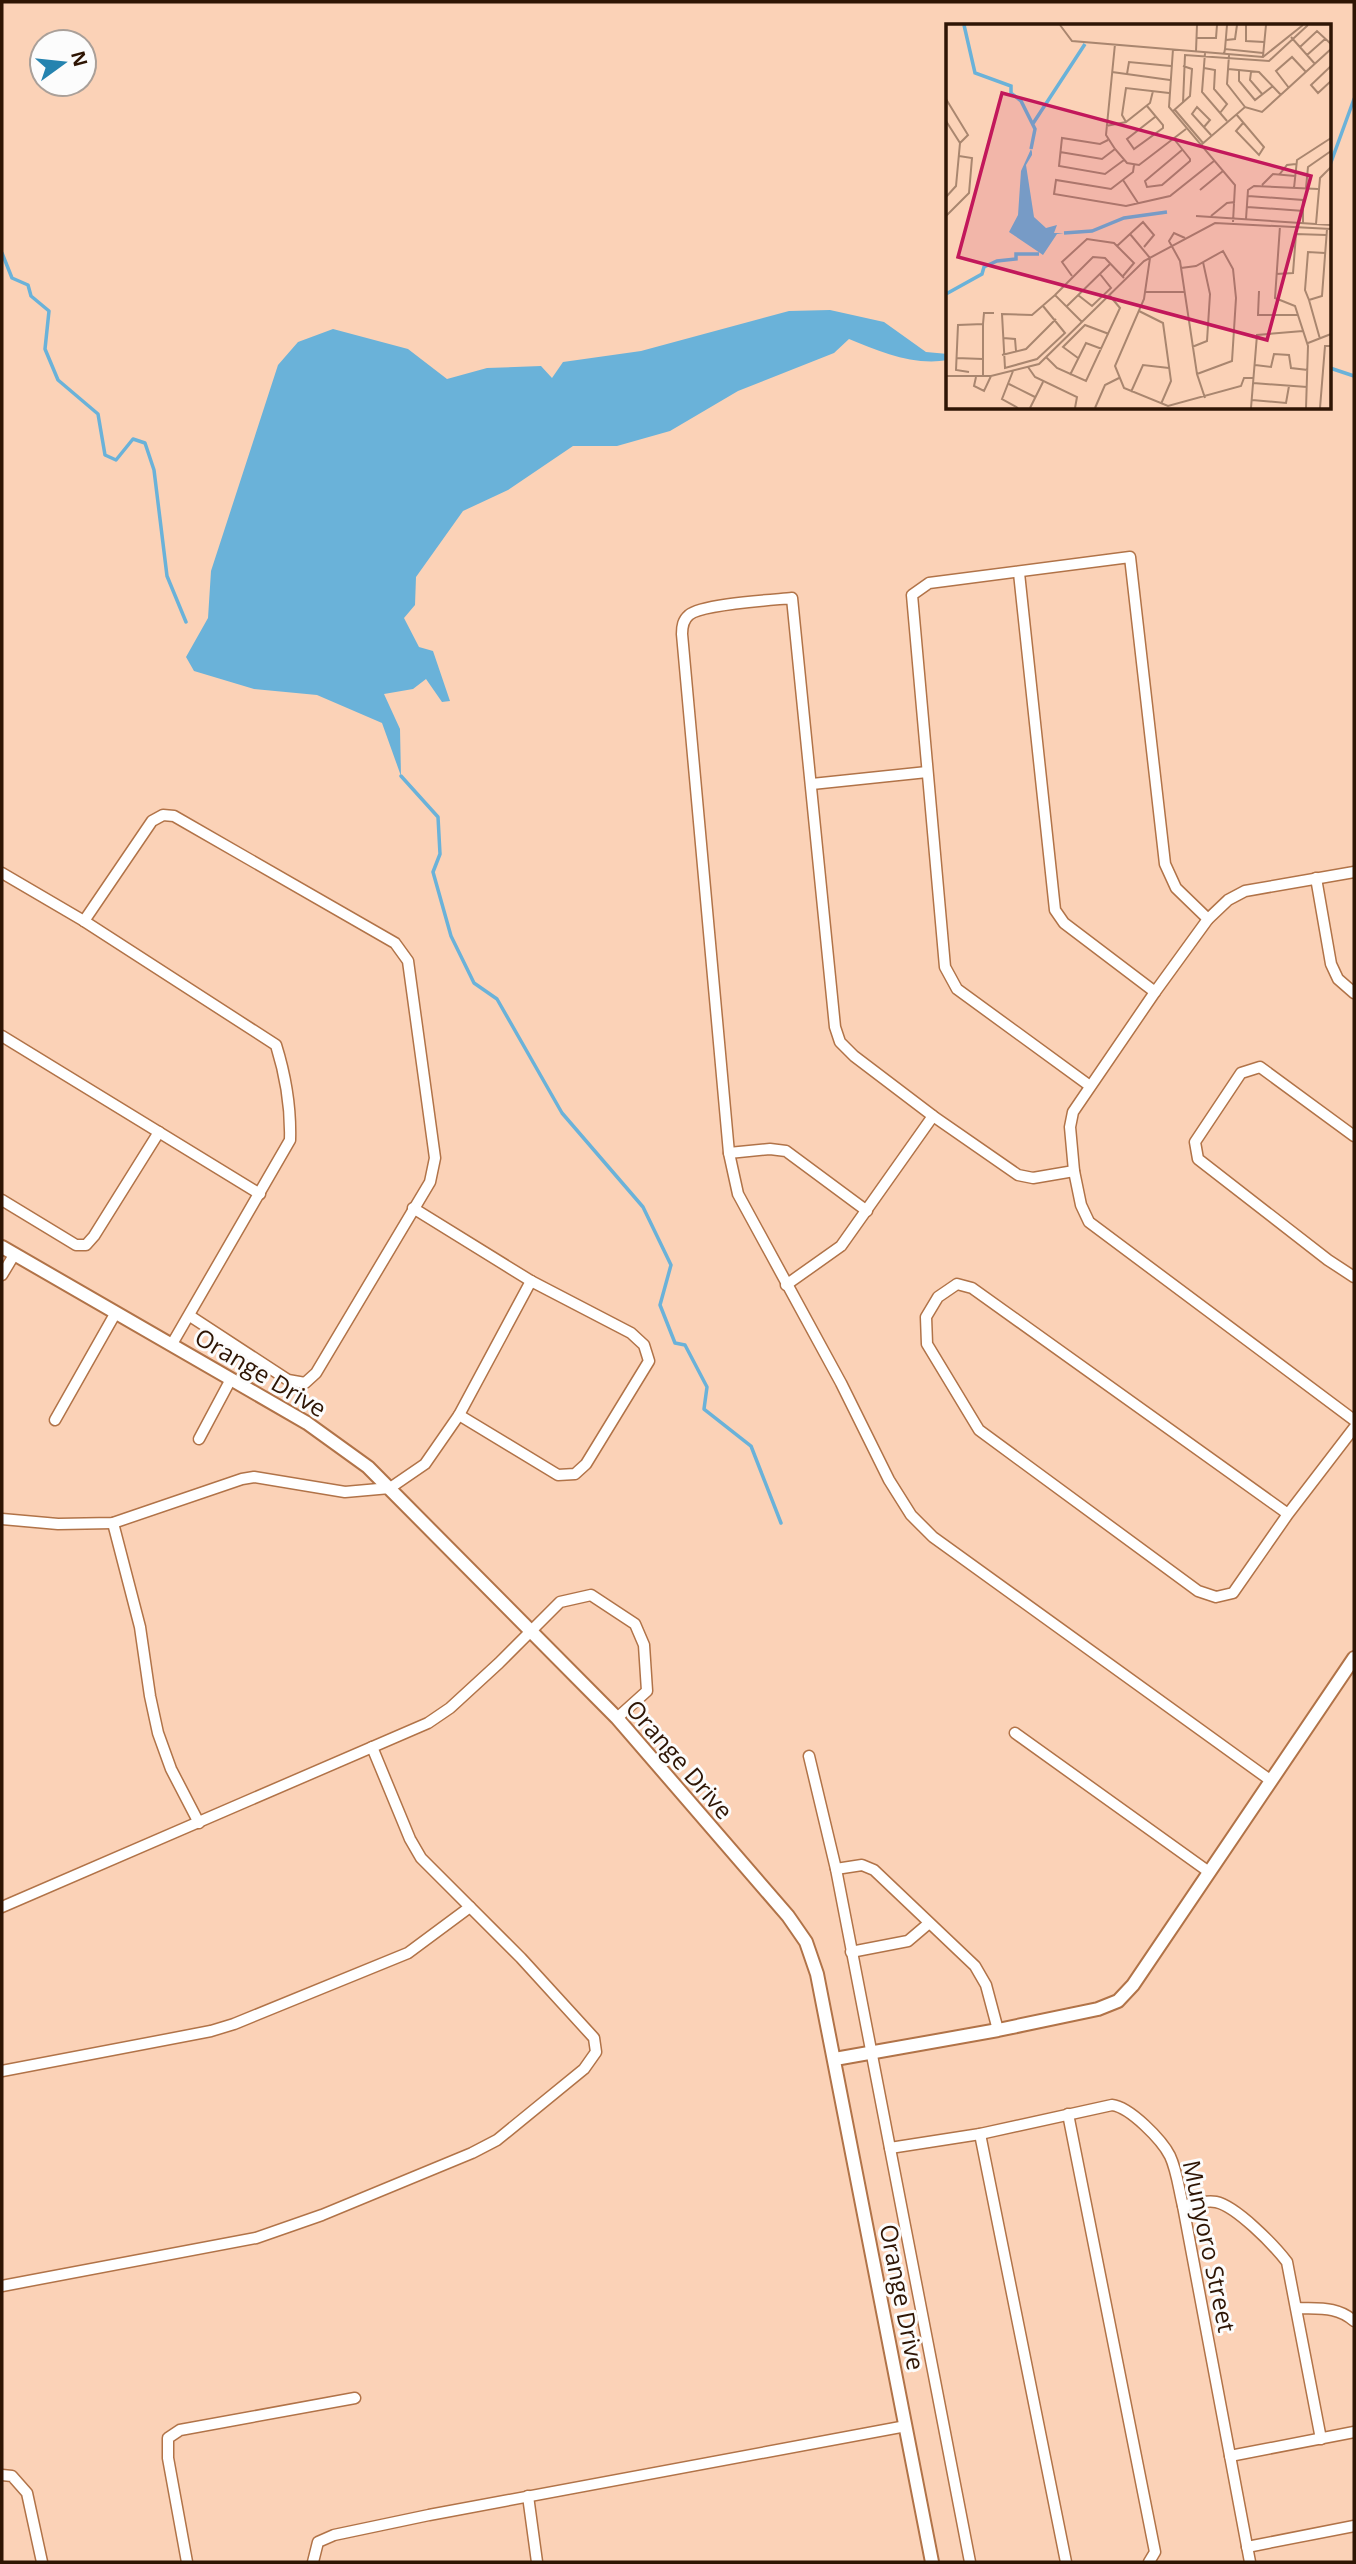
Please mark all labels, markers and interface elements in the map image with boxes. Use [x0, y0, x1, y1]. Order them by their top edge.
inset map [946, 24, 1332, 410]
north arrow [28, 28, 98, 98]
text: N [65, 48, 94, 69]
street label: Orange Drive [189, 1320, 333, 1424]
street label: Orange Drive [619, 1692, 741, 1826]
street label: Munyoro Street [1176, 2157, 1244, 2335]
street label: Orange Drive [873, 2221, 933, 2373]

